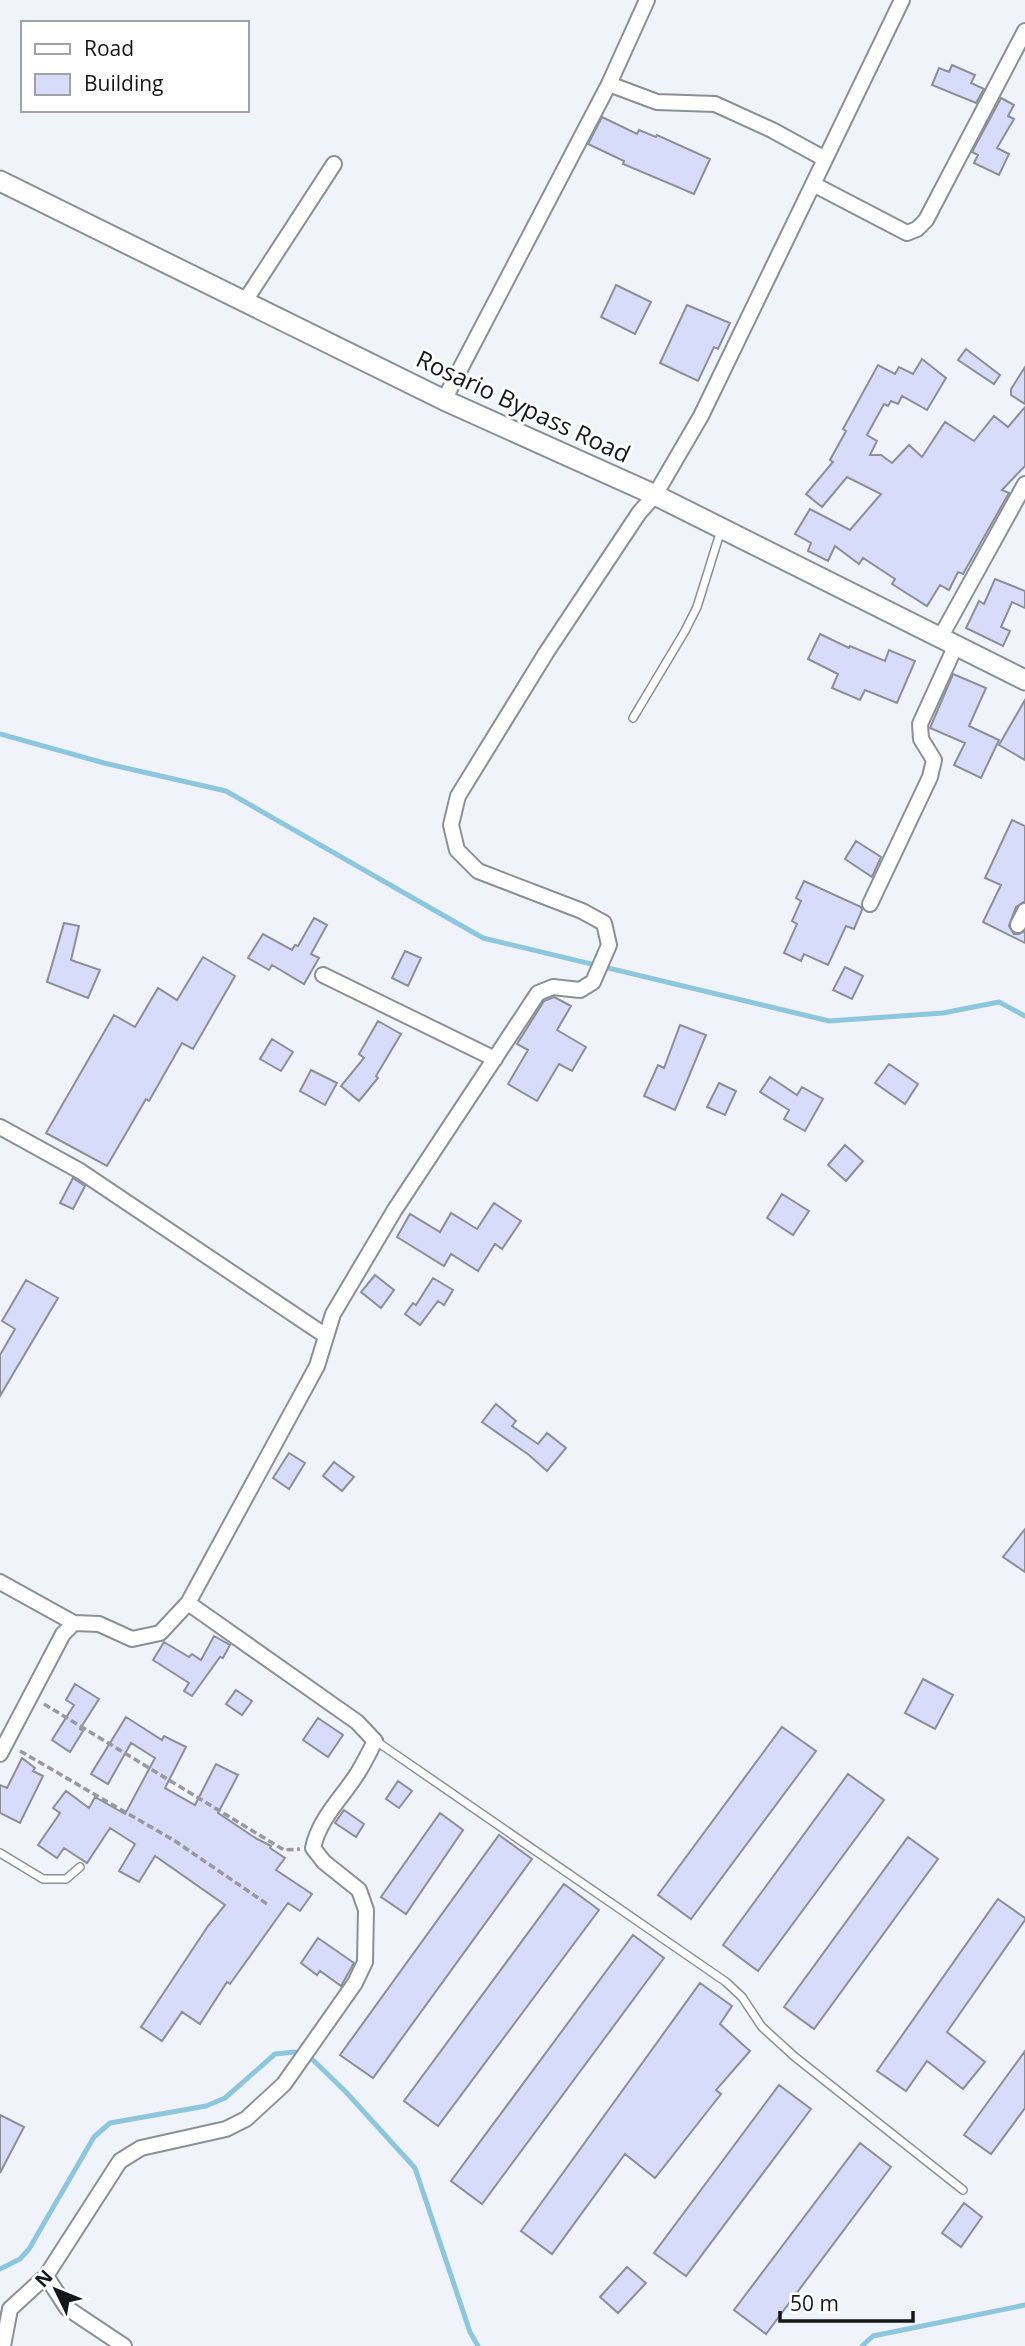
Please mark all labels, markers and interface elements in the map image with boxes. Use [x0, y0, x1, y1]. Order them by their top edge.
legend [21, 21, 248, 112]
text: Road [84, 34, 134, 62]
text: Building [84, 69, 163, 97]
street label: Rosario Bypass Road [411, 342, 636, 470]
north arrow [21, 2255, 91, 2325]
text: N [29, 2264, 58, 2293]
scale bar [780, 2280, 913, 2324]
text: 50 m [790, 2289, 839, 2317]

